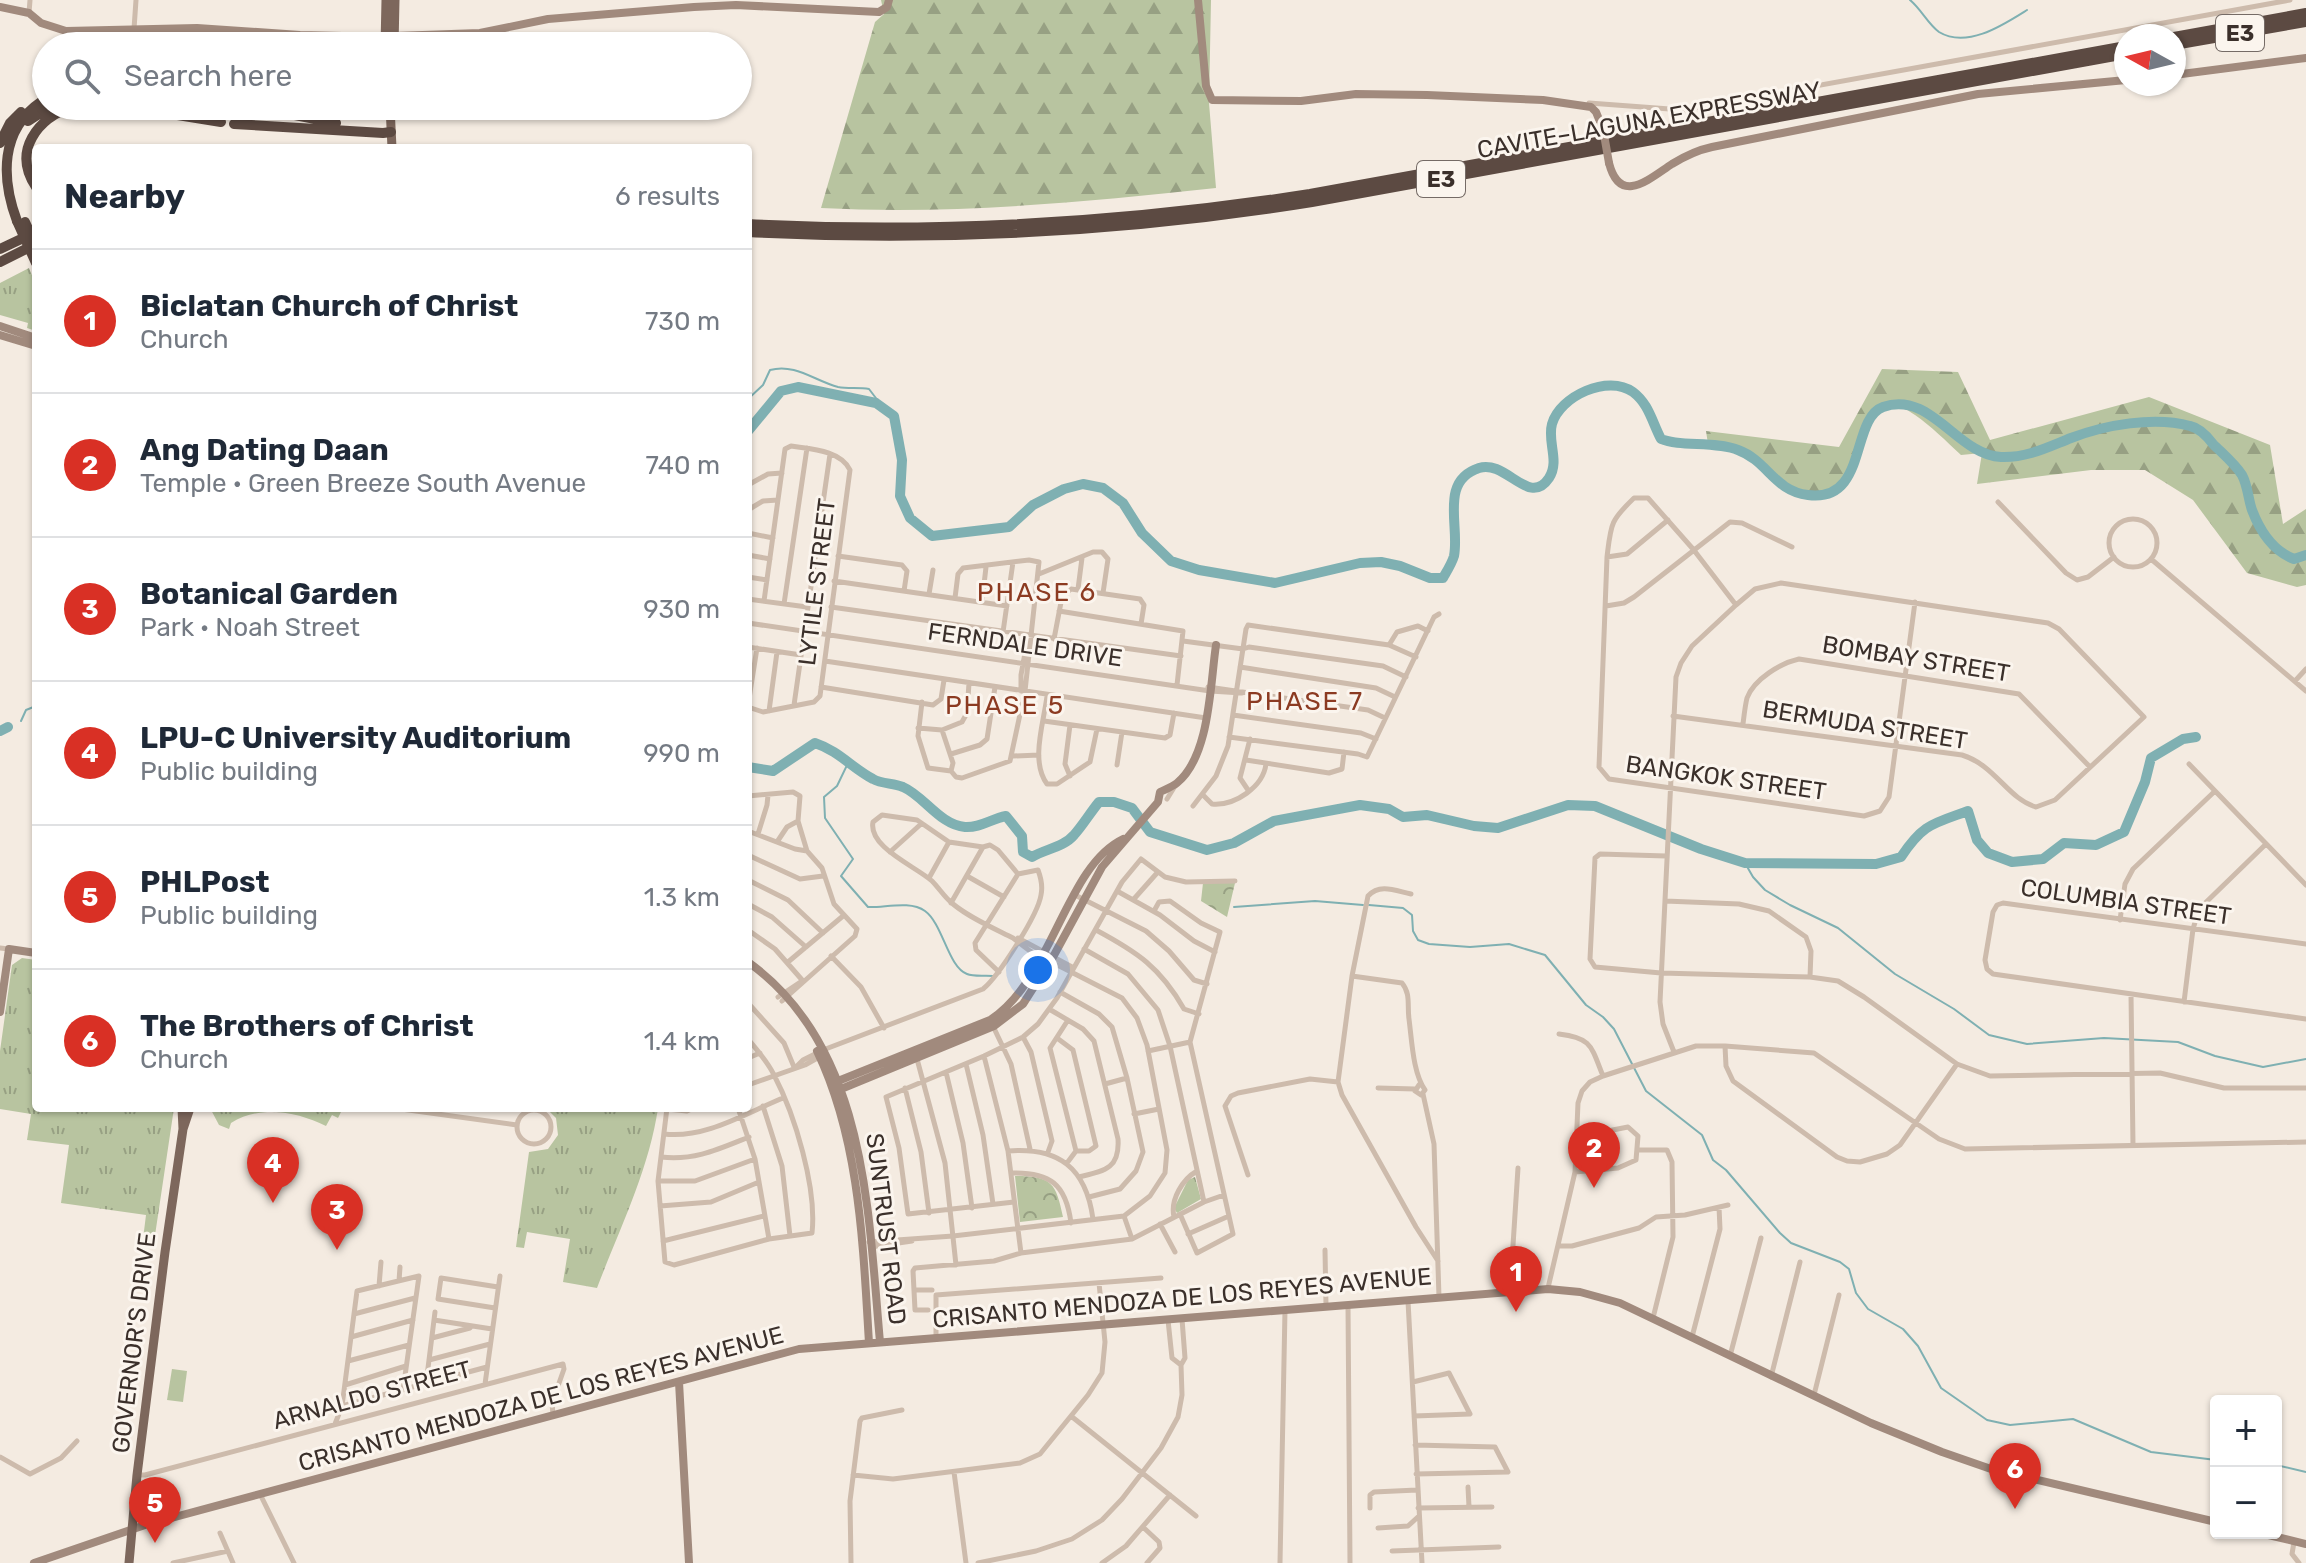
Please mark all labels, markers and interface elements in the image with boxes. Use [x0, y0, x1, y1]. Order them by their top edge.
road number: E3 [2216, 15, 2264, 51]
north arrow [2114, 24, 2186, 96]
search box [32, 32, 752, 120]
icon: search [60, 54, 104, 98]
text: Search here [124, 58, 292, 94]
street label: CAVITE–LAGUNA EXPRESSWAY [1475, 76, 1823, 164]
road number: E3 [1417, 161, 1465, 197]
text: Nearby [64, 176, 185, 217]
text: 6 results [615, 181, 720, 212]
text: Biclatan Church of Christ [140, 288, 518, 324]
text: 1 [84, 306, 96, 337]
text: 730 m [645, 306, 720, 337]
text: Church [140, 324, 229, 355]
text: Ang Dating Daan [140, 432, 389, 468]
text: 2 [82, 450, 98, 481]
text: 740 m [645, 450, 720, 481]
text: Temple · Green Breeze South Avenue [140, 468, 586, 499]
street label: LYTILE STREET [793, 497, 841, 667]
text: Botanical Garden [140, 576, 398, 612]
district label: PHASE 6 [977, 577, 1097, 608]
text: 3 [81, 594, 99, 625]
text: 930 m [643, 594, 720, 625]
text: Park · Noah Street [140, 612, 360, 643]
street label: FERNDALE DRIVE [926, 617, 1124, 673]
street label: BOMBAY STREET [1820, 630, 2012, 688]
district label: PHASE 7 [1246, 686, 1364, 717]
district label: PHASE 5 [945, 690, 1065, 721]
street label: BERMUDA STREET [1761, 695, 1970, 755]
text: LPU-C University Auditorium [140, 720, 571, 756]
text: 4 [81, 738, 99, 769]
text: 990 m [643, 738, 720, 769]
street label: BANGKOK STREET [1624, 750, 1828, 806]
text: Public building [140, 756, 318, 787]
text: PHLPost [140, 864, 269, 900]
street label: COLUMBIA STREET [2019, 873, 2233, 931]
text: 5 [82, 882, 98, 913]
text: 1.3 km [644, 882, 720, 913]
text: Public building [140, 900, 318, 931]
your location [1018, 950, 1058, 990]
text: The Brothers of Christ [140, 1008, 473, 1044]
text: 6 [82, 1026, 98, 1057]
text: 1.4 km [644, 1026, 720, 1057]
text: Church [140, 1044, 229, 1075]
pin: 2 [1568, 1122, 1620, 1188]
street label: SUNTRUST ROAD [860, 1131, 912, 1327]
pin: 4 [247, 1137, 299, 1203]
pin: 3 [311, 1184, 363, 1250]
street label: GOVERNOR'S DRIVE [107, 1231, 161, 1455]
pin: 1 [1490, 1246, 1542, 1312]
street label: CRISANTO MENDOZA DE LOS REYES AVENUE [931, 1262, 1433, 1334]
street label: CRISANTO MENDOZA DE LOS REYES AVENUE [295, 1321, 787, 1477]
street label: ARNALDO STREET [270, 1355, 474, 1435]
map controls [2210, 1395, 2282, 1539]
button: + [2210, 1395, 2282, 1467]
pin: 6 [1989, 1443, 2041, 1509]
button: − [2210, 1467, 2282, 1539]
pin: 5 [129, 1477, 181, 1543]

